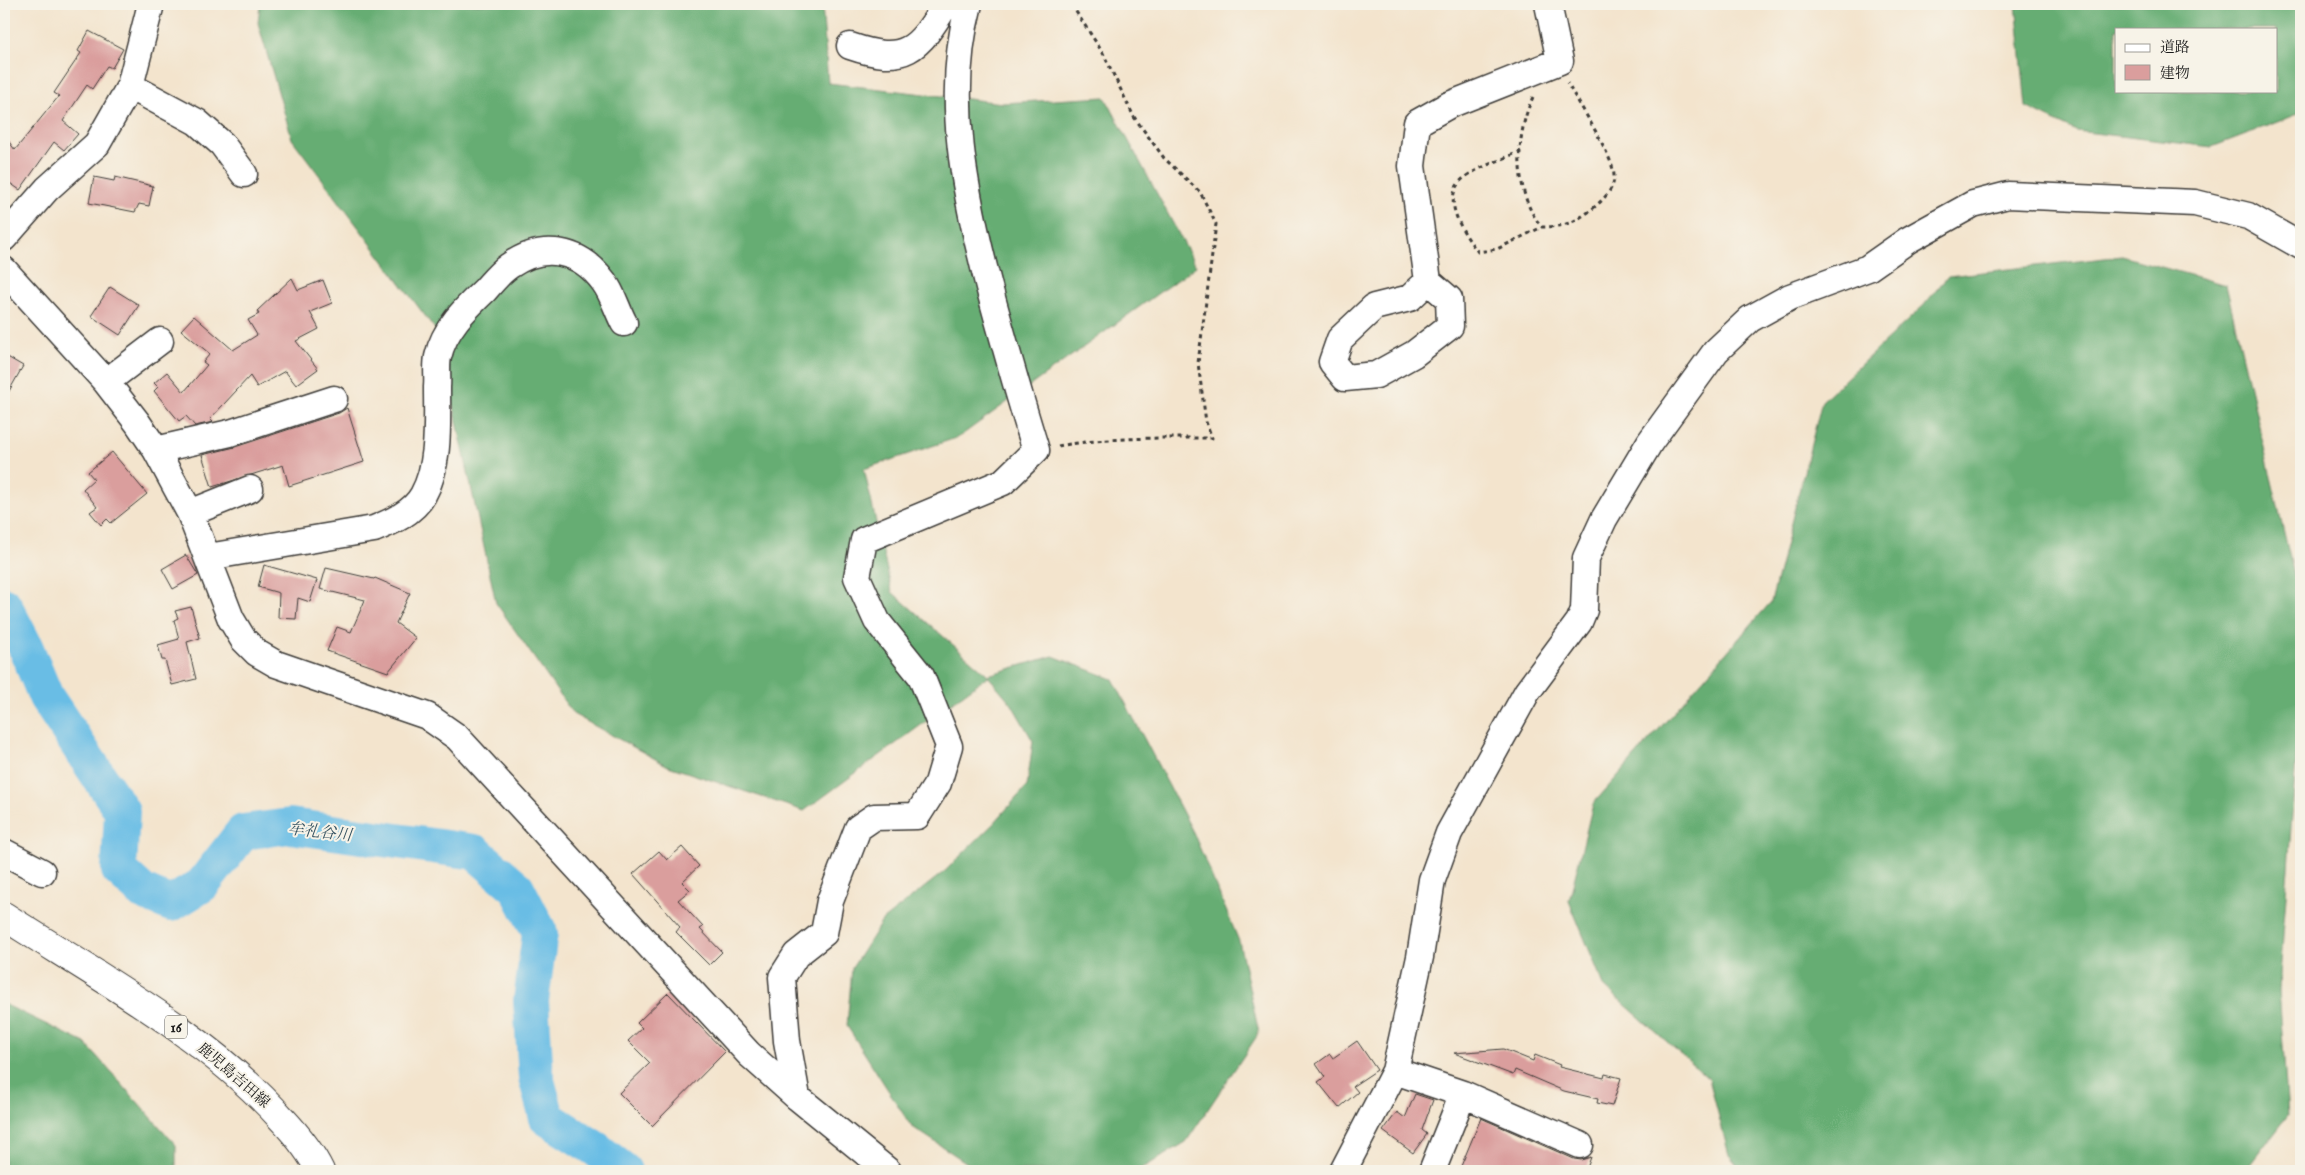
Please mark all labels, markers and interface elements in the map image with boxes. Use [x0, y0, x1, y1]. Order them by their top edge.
legend [2115, 28, 2278, 92]
text: 道路 [2160, 38, 2190, 57]
text: 建物 [2160, 64, 2190, 83]
water label: 牟礼谷川 [287, 820, 355, 846]
road number: 16 [165, 1016, 187, 1038]
street label: 鹿児島吉田線 [193, 1039, 274, 1112]

